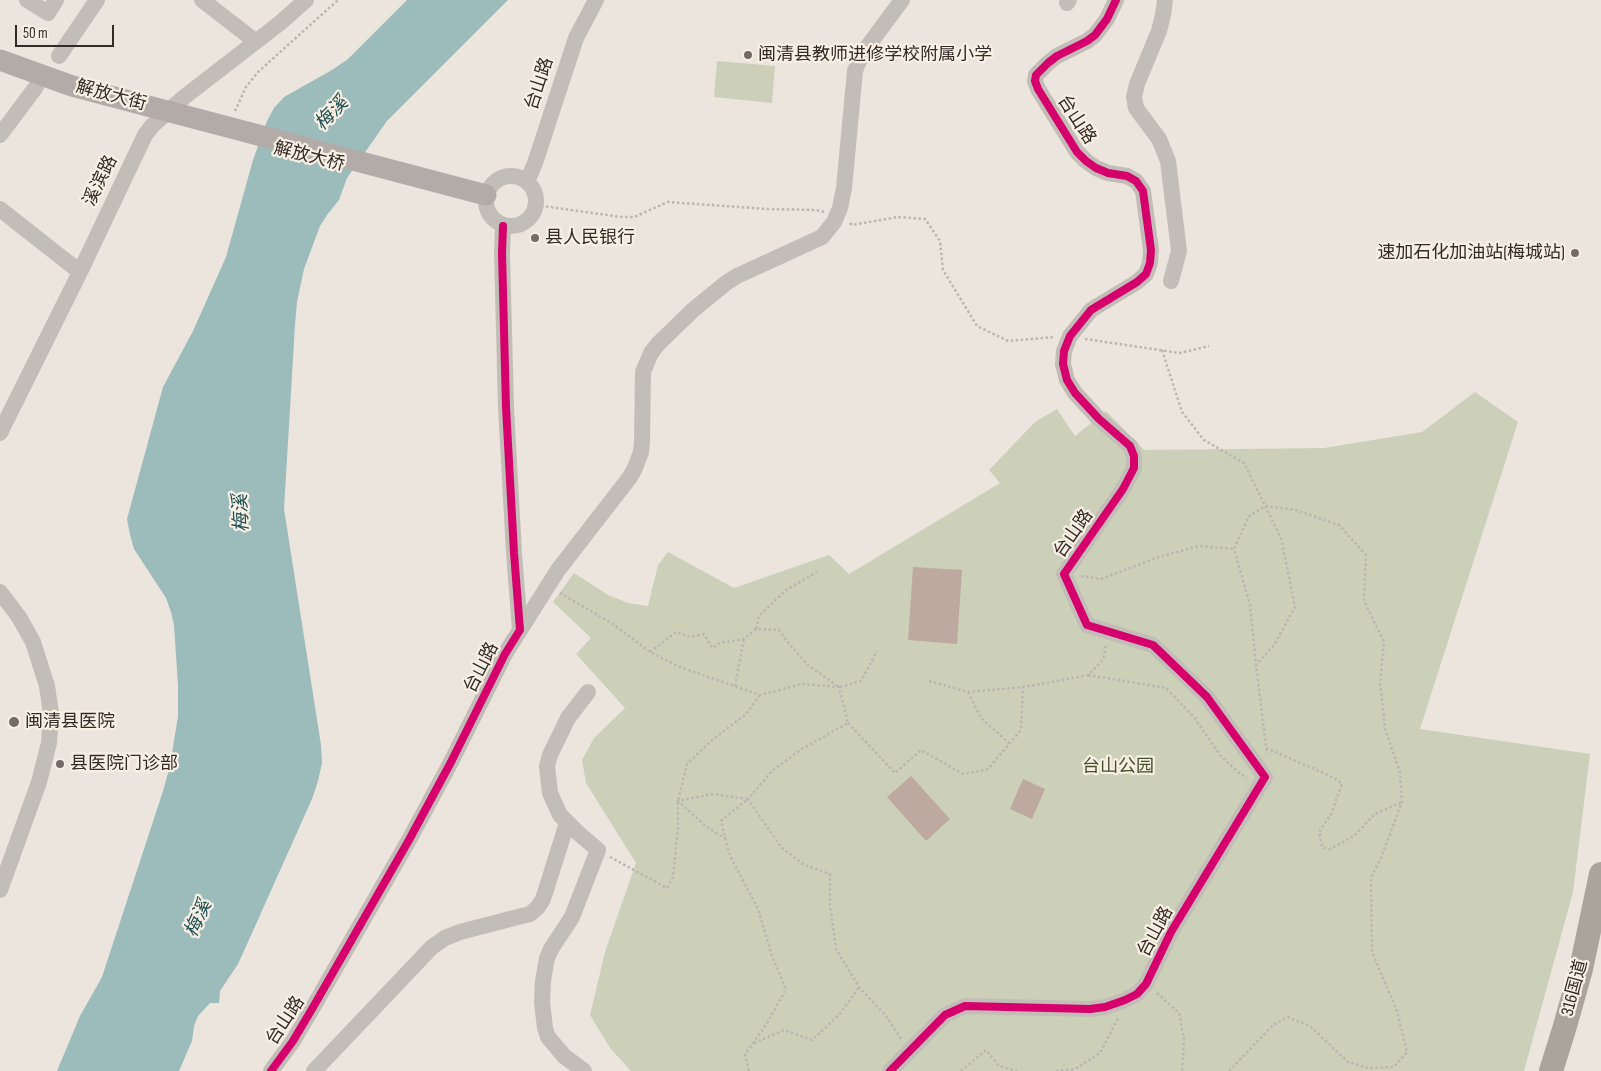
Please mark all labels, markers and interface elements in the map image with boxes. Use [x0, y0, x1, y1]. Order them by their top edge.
scale bar [18, 15, 116, 47]
text: 50 m [23, 24, 48, 43]
place label: 闽清县教师进修学校附属小学 [758, 44, 992, 66]
marker: 闽清县教师进修学校附属小学 [742, 49, 754, 61]
street label: 台山路 [521, 55, 559, 113]
street label: 解放大街 [73, 76, 149, 116]
street label: 台山路 [1052, 91, 1100, 149]
water label: 梅溪 [311, 92, 353, 136]
street label: 解放大桥 [271, 138, 347, 176]
street label: 溪滨路 [79, 152, 123, 210]
place label: 县人民银行 [545, 227, 635, 249]
marker: 县人民银行 [529, 232, 541, 244]
place label: 速加石化加油站(梅城站) [1377, 242, 1565, 264]
marker: 速加石化加油站(梅城站) [1569, 247, 1581, 259]
water label: 梅溪 [230, 493, 254, 533]
street label: 台山路 [1050, 506, 1098, 562]
street label: 台山路 [460, 639, 504, 697]
place label: 闽清县医院 [25, 711, 115, 733]
marker: 闽清县医院 [7, 715, 21, 729]
place label: 县医院门诊部 [70, 753, 178, 775]
park label: 台山公园 [1082, 756, 1154, 778]
marker: 县医院门诊部 [54, 758, 66, 770]
water label: 梅溪 [181, 897, 217, 941]
street label: 台山路 [1134, 903, 1178, 961]
street label: 316国道 [1557, 957, 1593, 1019]
street label: 台山路 [262, 992, 310, 1050]

